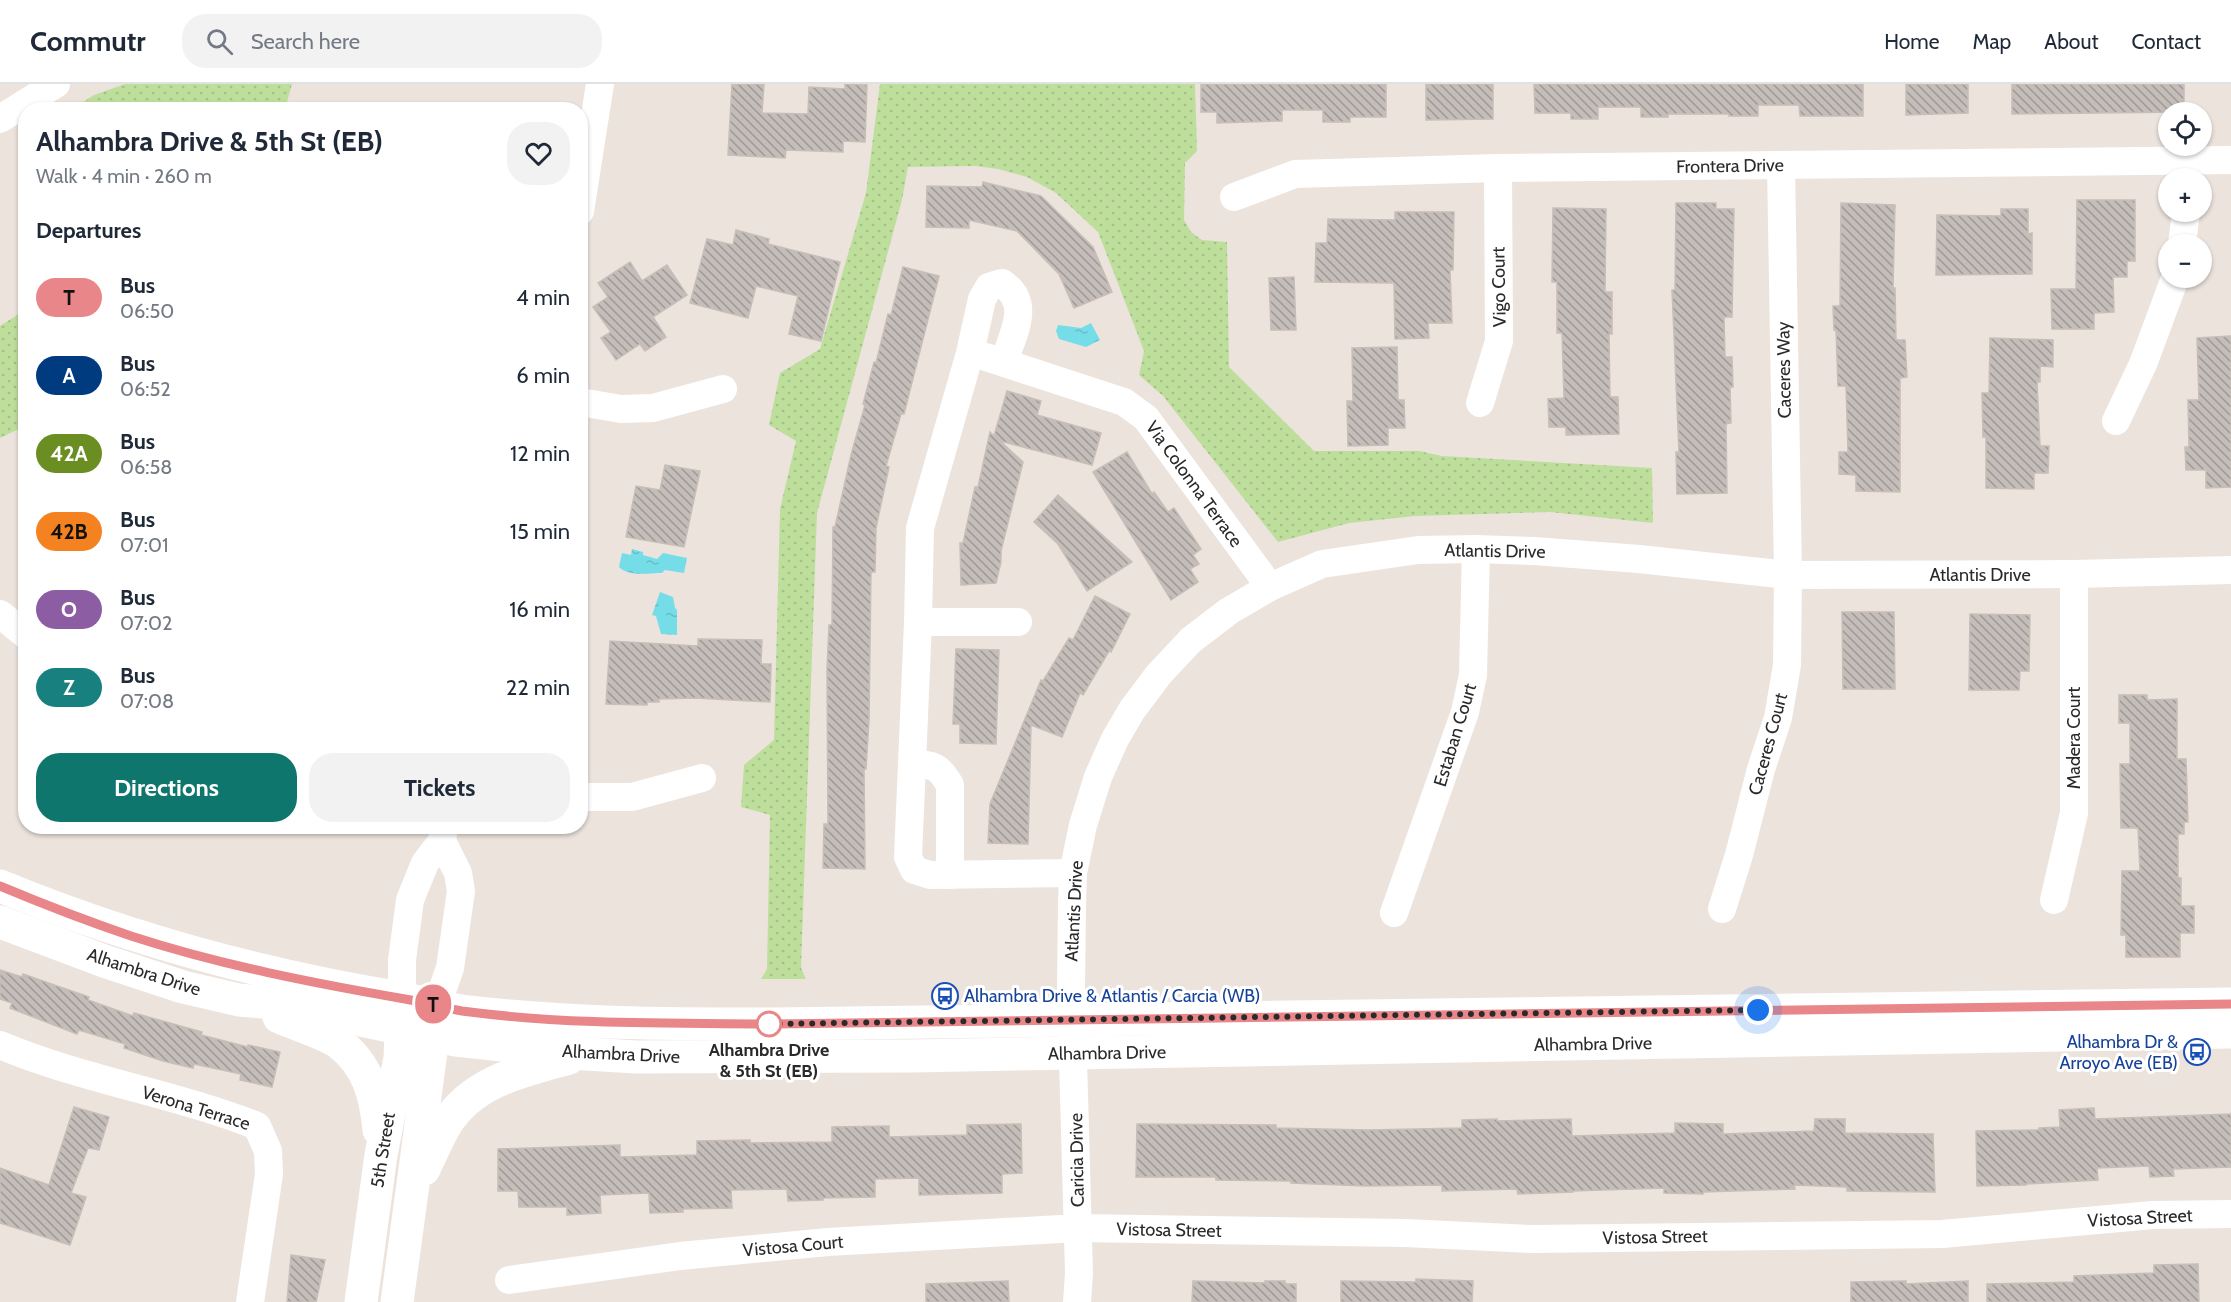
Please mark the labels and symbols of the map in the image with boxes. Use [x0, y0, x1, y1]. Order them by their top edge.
street label: Frontera Drive [1676, 154, 1784, 178]
street label: Vigo Court [1487, 247, 1511, 327]
street label: Caceres Way [1772, 321, 1796, 419]
street label: Via Colonna Terrace [1141, 417, 1247, 551]
street label: Atlantis Drive [1444, 539, 1546, 563]
street label: Atlantis Drive [1929, 564, 2031, 586]
street label: Estaban Court [1429, 681, 1481, 789]
street label: Madera Court [2063, 687, 2085, 789]
street label: Caceres Court [1744, 690, 1792, 798]
street label: Atlantis Drive [1060, 860, 1088, 962]
street label: Alhambra Drive [84, 943, 204, 1001]
bus stop icon: Alhambra Drive & Atlantis / Carcia (WB) [930, 981, 960, 1011]
line badge: T [414, 984, 452, 1024]
place label: Alhambra Drive & Atlantis / Carcia (WB) [964, 985, 1260, 1007]
your location [1743, 995, 1773, 1025]
marker: Alhambra Drive & 5th St (EB) [756, 1011, 782, 1037]
place label: Alhambra Dr & Arroyo Ave (EB) [2059, 1031, 2178, 1074]
street label: Alhambra Drive [1534, 1032, 1652, 1056]
bus stop icon: Alhambra Dr & Arroyo Ave (EB) [2182, 1037, 2212, 1067]
place label: Alhambra Drive & 5th St (EB) [709, 1039, 829, 1082]
street label: Alhambra Drive [561, 1040, 681, 1068]
street label: Alhambra Drive [1048, 1041, 1166, 1065]
street label: Verona Terrace [139, 1081, 253, 1135]
street label: 5th Street [366, 1111, 400, 1189]
street label: Caricia Drive [1065, 1113, 1089, 1207]
street label: Vistosa Street [2087, 1204, 2193, 1232]
street label: Vistosa Street [1116, 1218, 1222, 1242]
street label: Vistosa Street [1602, 1225, 1708, 1249]
street label: Vistosa Court [742, 1231, 844, 1261]

